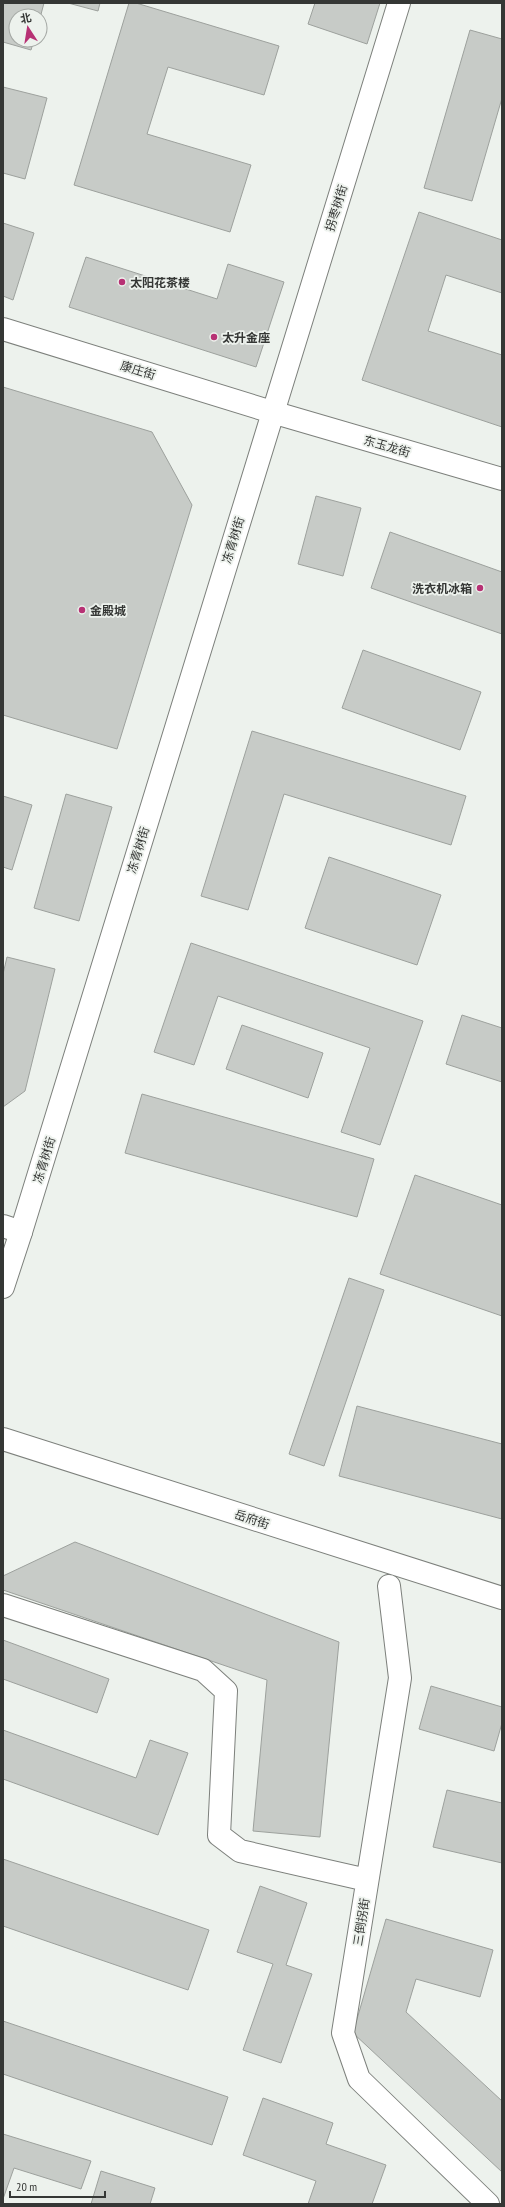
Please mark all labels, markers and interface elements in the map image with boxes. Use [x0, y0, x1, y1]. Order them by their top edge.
north arrow [8, 8, 48, 48]
text: 北 [19, 10, 33, 26]
street label: 拐枣树街 [322, 183, 350, 233]
place label: 太阳花茶楼 [130, 275, 190, 290]
marker: 太阳花茶楼 [117, 277, 127, 287]
place label: 太升金座 [222, 330, 270, 345]
marker: 太升金座 [209, 332, 219, 342]
street label: 康庄街 [119, 358, 157, 382]
street label: 东玉龙街 [362, 432, 412, 460]
street label: 冻青树街 [219, 515, 247, 565]
place label: 洗衣机冰箱 [412, 581, 472, 596]
marker: 洗衣机冰箱 [475, 583, 485, 593]
place label: 金殿城 [90, 603, 126, 618]
marker: 金殿城 [77, 605, 87, 615]
street label: 冻青树街 [124, 825, 152, 875]
street label: 冻青树街 [30, 1135, 58, 1185]
street label: 岳府街 [233, 1506, 271, 1532]
street label: 三倒拐街 [350, 1897, 372, 1947]
scale bar [10, 2173, 105, 2199]
text: 20 m [16, 2179, 37, 2194]

